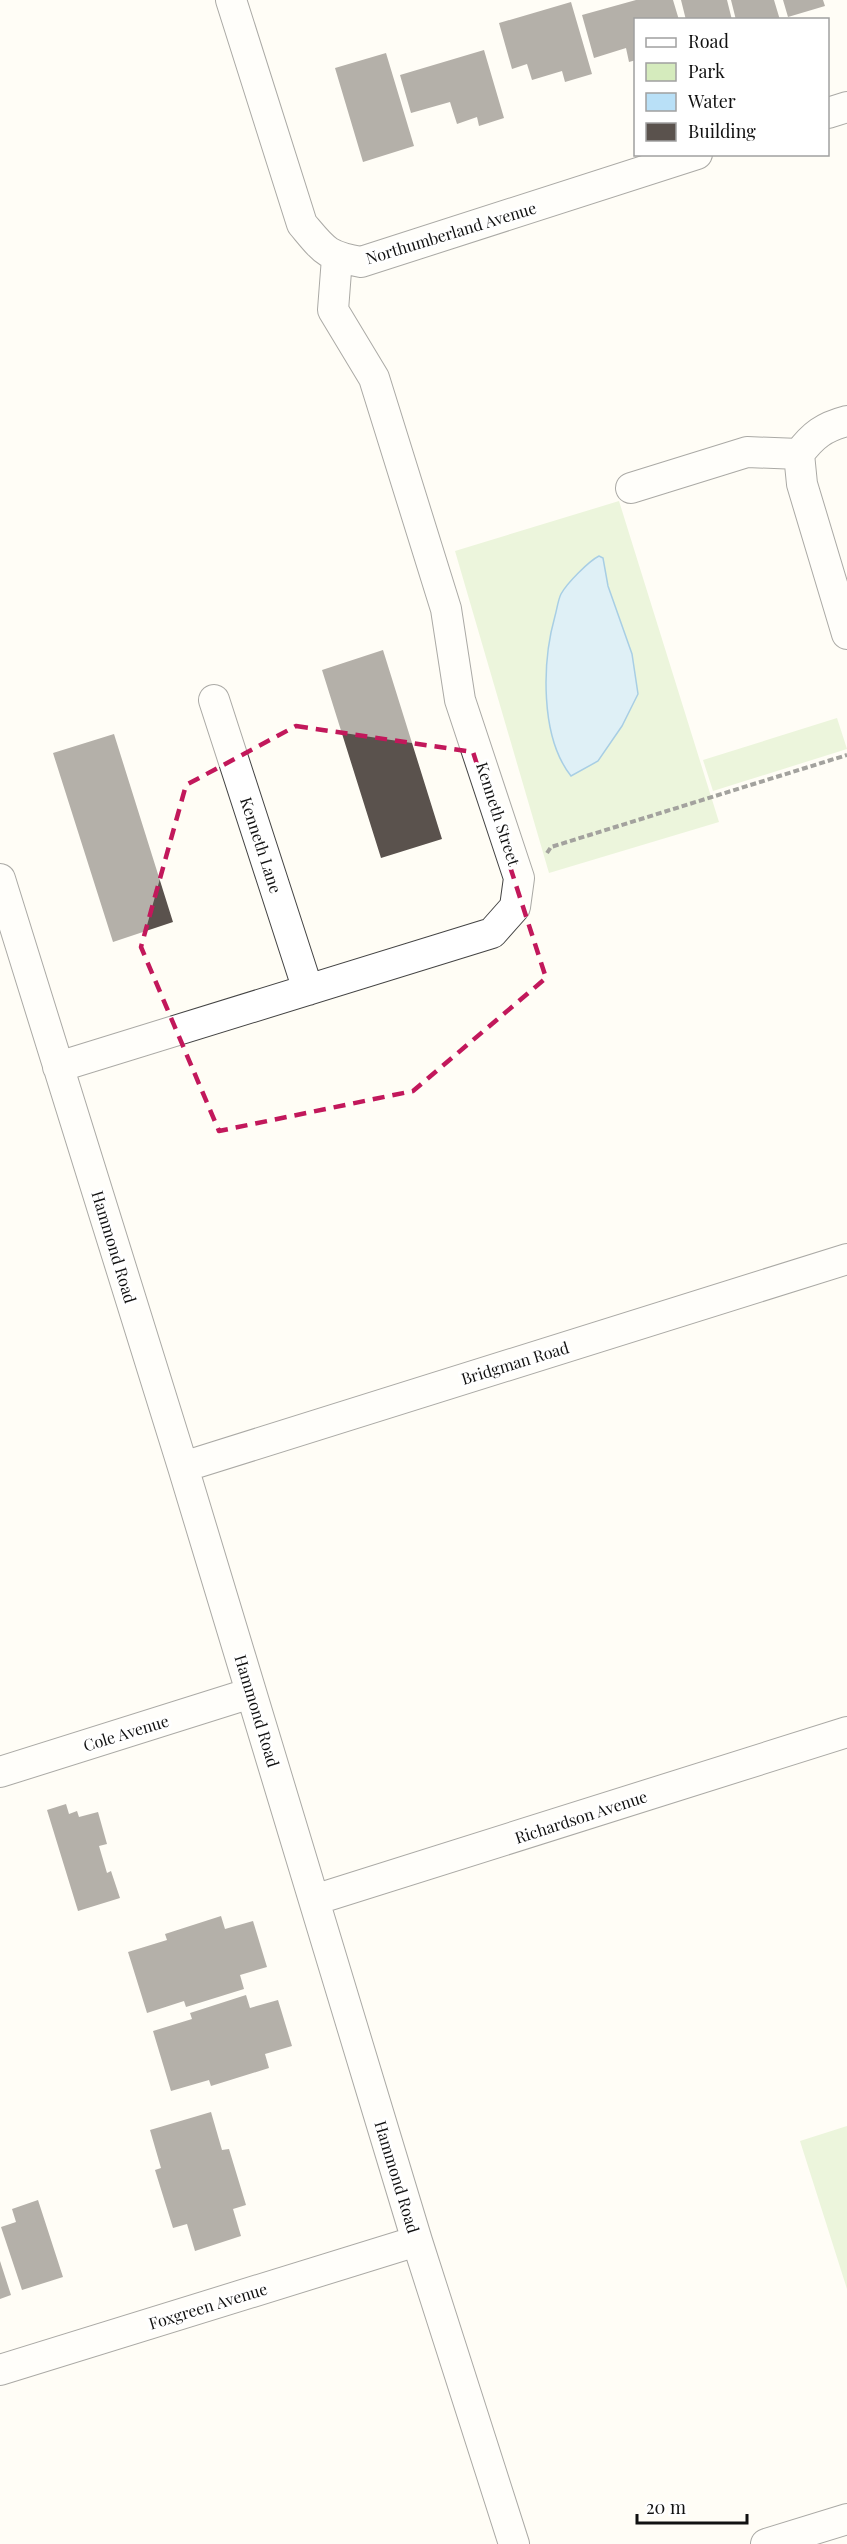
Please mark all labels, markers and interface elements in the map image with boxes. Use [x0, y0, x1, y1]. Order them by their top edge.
legend [634, 18, 829, 156]
text: Road [688, 29, 729, 53]
text: Park [688, 59, 725, 83]
text: Water [687, 89, 736, 113]
text: Building [688, 119, 756, 143]
street label: Northumberland Avenue [363, 197, 539, 268]
street label: Kenneth Street [472, 759, 525, 869]
street label: Kenneth Lane [236, 794, 287, 896]
street label: Hammond Road [87, 1188, 142, 1306]
street label: Bridgman Road [458, 1336, 571, 1389]
street label: Hammond Road [230, 1652, 285, 1770]
street label: Cole Avenue [81, 1710, 171, 1755]
street label: Richardson Avenue [512, 1785, 650, 1848]
street label: Hammond Road [370, 2118, 425, 2236]
street label: Foxgreen Avenue [146, 2278, 270, 2334]
scale bar [637, 2487, 746, 2525]
text: 20 m [646, 2495, 686, 2519]

